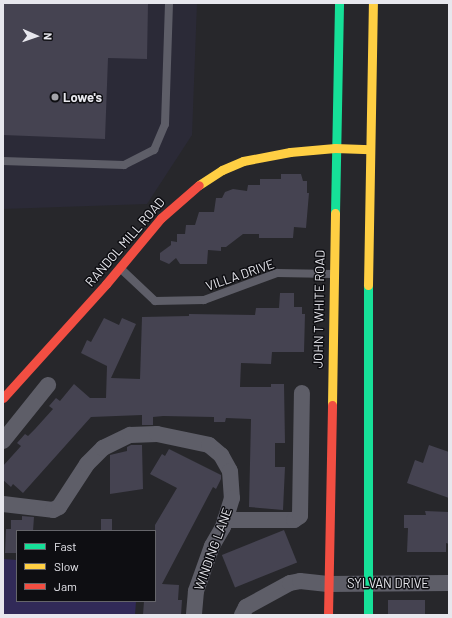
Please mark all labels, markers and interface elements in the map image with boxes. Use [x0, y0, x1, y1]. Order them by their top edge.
north arrow [16, 16, 56, 56]
text: N [42, 33, 55, 40]
place label: Lowe's [63, 89, 102, 105]
marker: Lowe's [50, 92, 60, 102]
street label: RANDOL MILL ROAD [82, 194, 168, 290]
street label: JOHN T WHITE ROAD [310, 250, 328, 368]
street label: VILLA DRIVE [204, 256, 276, 294]
street label: WINDING LANE [191, 506, 235, 592]
legend [16, 530, 156, 602]
text: Fast [54, 539, 77, 553]
text: Slow [54, 559, 79, 573]
street label: SYLVAN DRIVE [347, 575, 429, 591]
text: Jam [54, 579, 77, 593]

